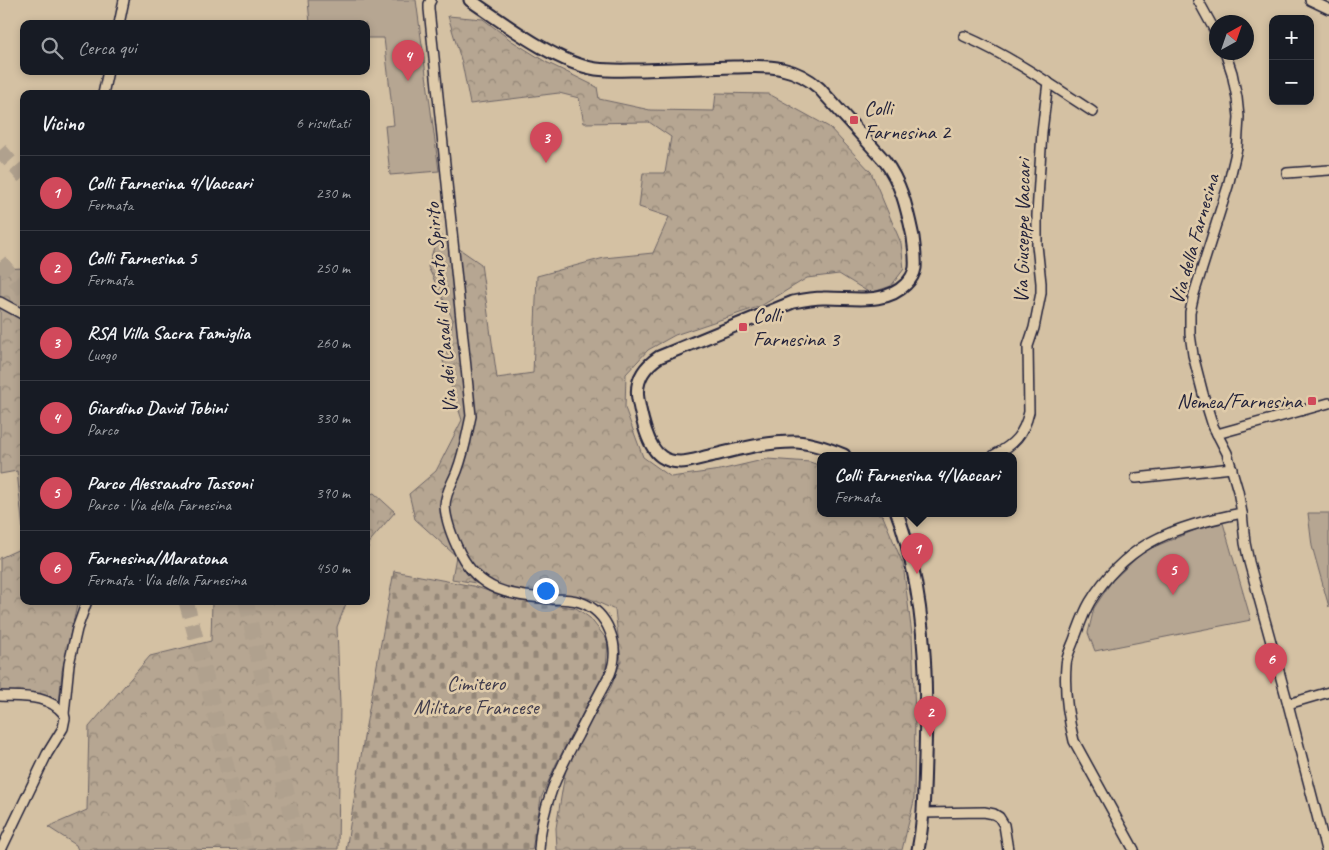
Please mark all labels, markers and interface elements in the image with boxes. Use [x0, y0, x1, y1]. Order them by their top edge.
north arrow [1209, 15, 1254, 60]
map controls [1269, 15, 1314, 105]
button: + [1269, 15, 1314, 60]
search box [20, 20, 370, 75]
icon: search [38, 34, 66, 62]
text: Cerca qui [78, 36, 137, 60]
pin: 4 [392, 40, 424, 81]
button: − [1269, 60, 1314, 105]
place label: Colli Farnesina 2 [864, 95, 952, 145]
text: Vicino [40, 110, 83, 136]
text: 6 risultati [296, 113, 350, 133]
marker: Colli Farnesina 2 [848, 114, 860, 126]
pin: 3 [530, 122, 562, 163]
street label: Via Giuseppe Vaccari [1008, 155, 1036, 304]
street label: Via della Farnesina [1163, 169, 1225, 307]
text: Colli Farnesina 4/Vaccari [87, 171, 252, 195]
text: 1 [52, 183, 60, 203]
text: 230 m [316, 183, 350, 203]
text: Fermata [87, 195, 133, 215]
street label: Via dei Casali di Santo Spirito [419, 200, 463, 414]
text: Colli Farnesina 5 [87, 246, 196, 270]
text: 2 [52, 258, 60, 278]
text: 250 m [316, 258, 350, 278]
text: Fermata [87, 270, 133, 290]
place label: Colli Farnesina 3 [753, 302, 841, 352]
text: RSA Villa Sacra Famiglia [87, 321, 250, 345]
marker: Colli Farnesina 3 [737, 321, 749, 333]
text: 3 [52, 333, 60, 353]
text: 260 m [316, 333, 350, 353]
text: Luogo [87, 345, 116, 365]
place label: Nemea/Farnesina [1177, 388, 1304, 414]
marker: Nemea/Farnesina [1306, 395, 1318, 407]
text: Giardino David Tobini [87, 396, 227, 420]
text: 4 [52, 408, 60, 428]
text: 330 m [316, 408, 350, 428]
text: Parco [87, 420, 118, 440]
popup [817, 452, 1017, 517]
text: Colli Farnesina 4/Vaccari [835, 463, 999, 487]
text: Parco Alessandro Tassoni [87, 471, 252, 495]
text: 5 [53, 483, 59, 503]
text: 390 m [316, 483, 350, 503]
text: Fermata [835, 487, 881, 507]
text: Parco · Via della Farnesina [87, 495, 231, 515]
pin: 1 [901, 533, 933, 574]
text: Farnesina/Maratona [87, 546, 227, 570]
pin: 5 [1157, 554, 1189, 595]
text: 6 [52, 558, 60, 578]
text: 450 m [316, 558, 350, 578]
text: Fermata · Via della Farnesina [87, 570, 246, 590]
your location [533, 578, 559, 604]
pin: 6 [1255, 643, 1287, 684]
park label: Cimitero Militare Francese [413, 670, 541, 720]
pin: 2 [914, 696, 946, 737]

